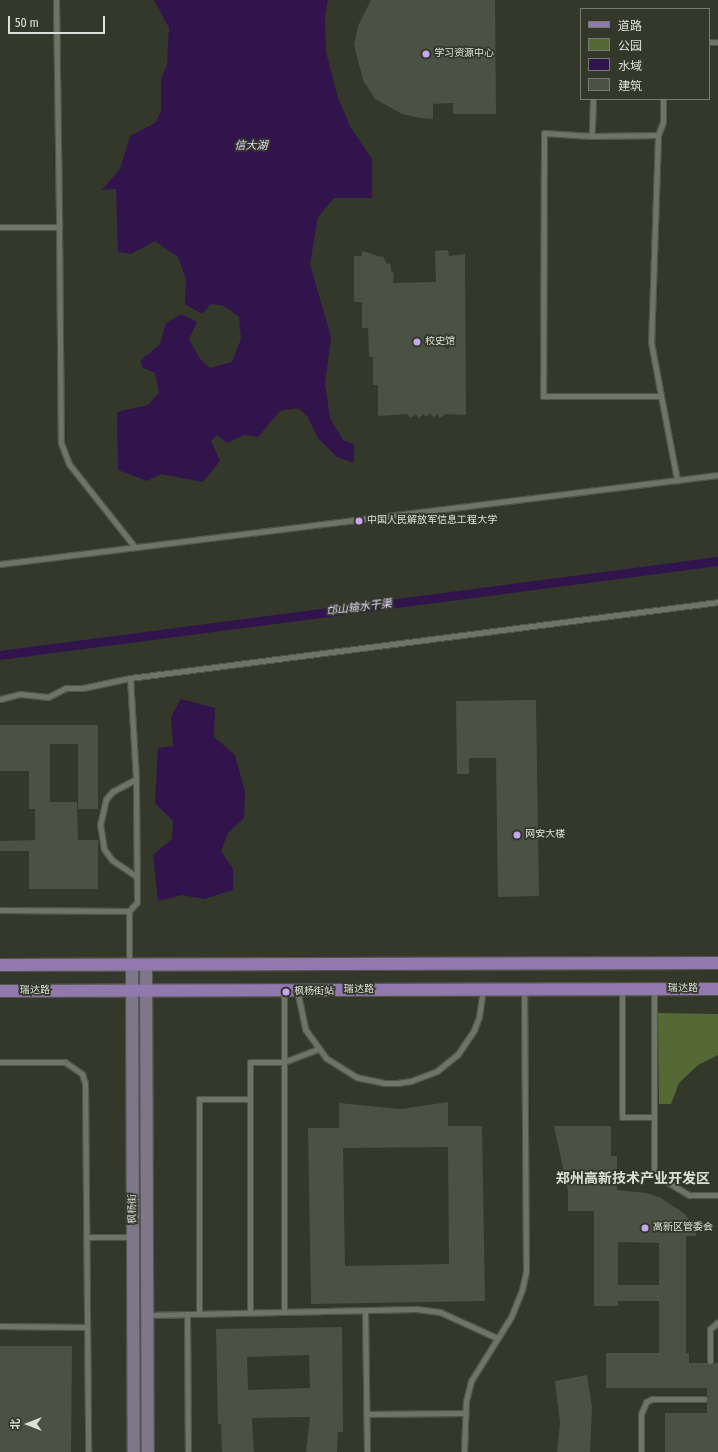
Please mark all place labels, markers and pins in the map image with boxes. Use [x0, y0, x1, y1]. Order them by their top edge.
place label: 学习资源中心 [434, 48, 494, 60]
marker: 学习资源中心 [421, 49, 431, 59]
place label: 校史馆 [425, 336, 455, 348]
marker: 校史馆 [412, 337, 422, 347]
place label: 中国人民解放军信息工程大学 [367, 515, 497, 527]
marker: 中国人民解放军信息工程大学 [354, 516, 364, 526]
place label: 网安大楼 [525, 829, 565, 841]
marker: 网安大楼 [512, 830, 522, 840]
place label: 枫杨街站 [294, 986, 334, 998]
marker: 枫杨街站 [281, 987, 291, 997]
place label: 高新区管委会 [653, 1222, 713, 1234]
marker: 高新区管委会 [640, 1223, 650, 1233]

